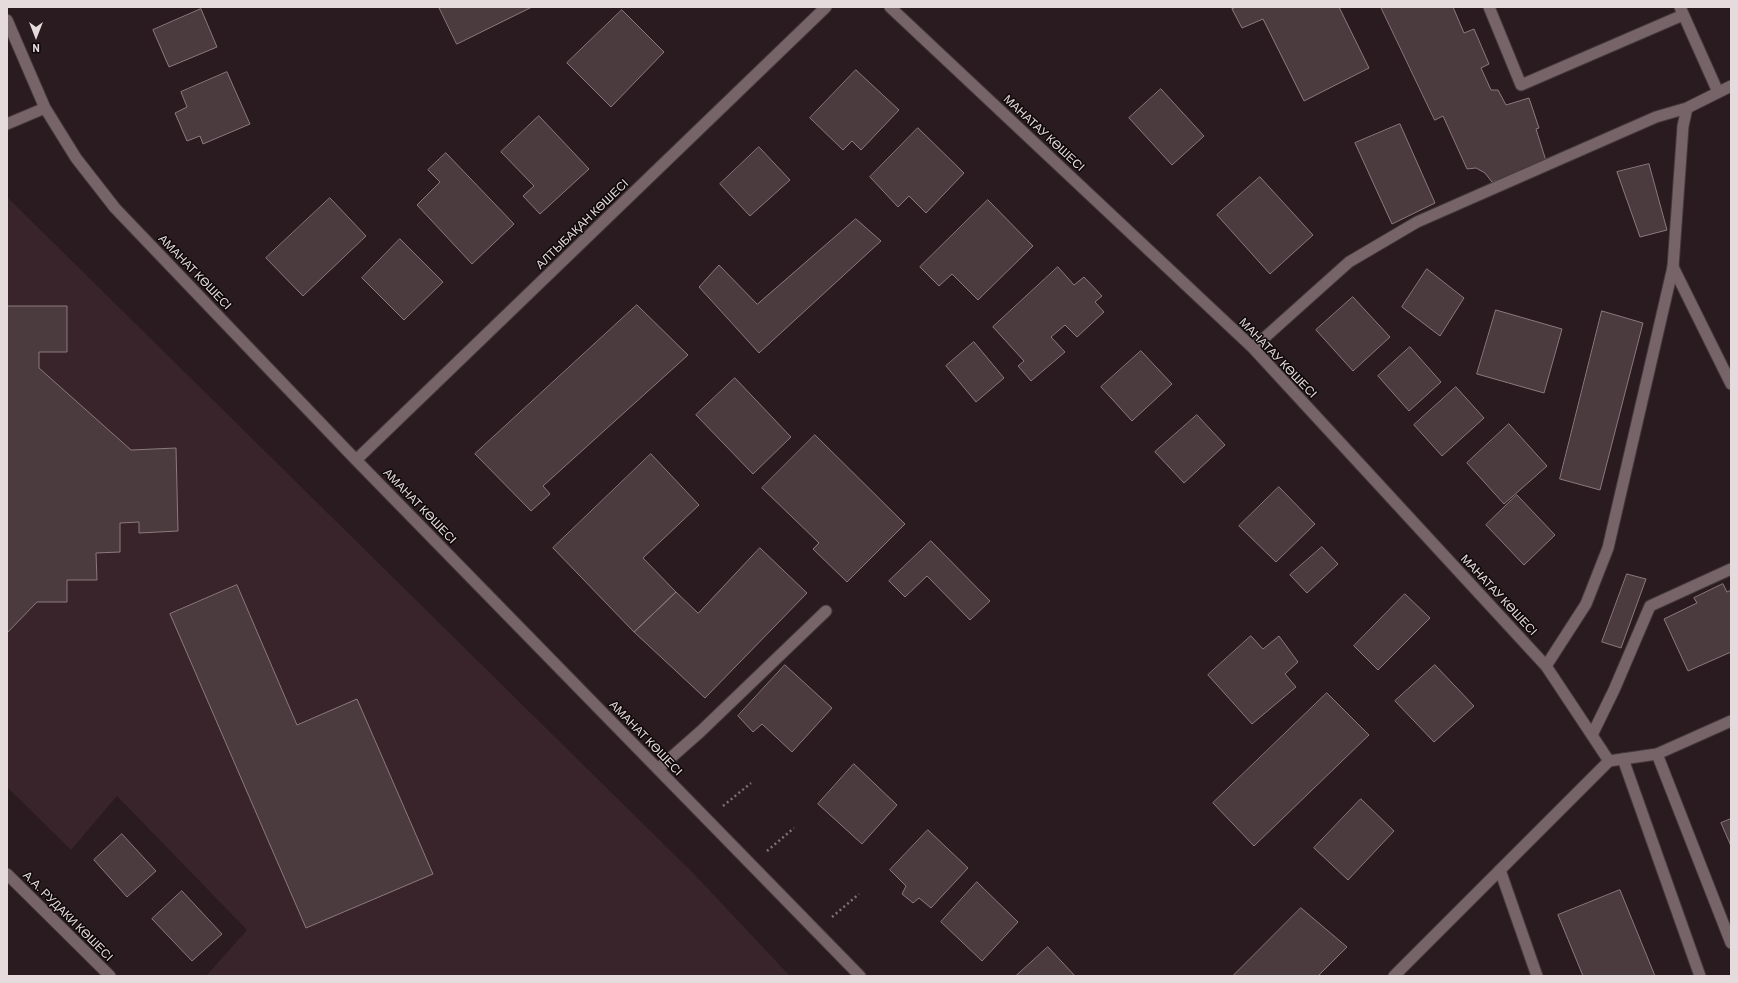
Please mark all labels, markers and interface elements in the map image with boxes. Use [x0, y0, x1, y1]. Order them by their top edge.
north arrow [16, 16, 56, 56]
text: N [32, 42, 40, 55]
street label: МАНАТАУ КӨШЕСІ [1001, 92, 1087, 174]
street label: АЛТЫБАҚАН КӨШЕСІ [533, 176, 631, 272]
street label: АМАНАТ КӨШЕСІ [156, 231, 234, 313]
street label: МАНАТАУ КӨШЕСІ [1236, 315, 1320, 401]
street label: АМАНАТ КӨШЕСІ [381, 465, 459, 547]
street label: МАНАТАУ КӨШЕСІ [1458, 552, 1540, 638]
street label: АМАНАТ КӨШЕСІ [607, 697, 685, 779]
street label: А.А. РУДАКИ КӨШЕСІ [20, 868, 116, 964]

